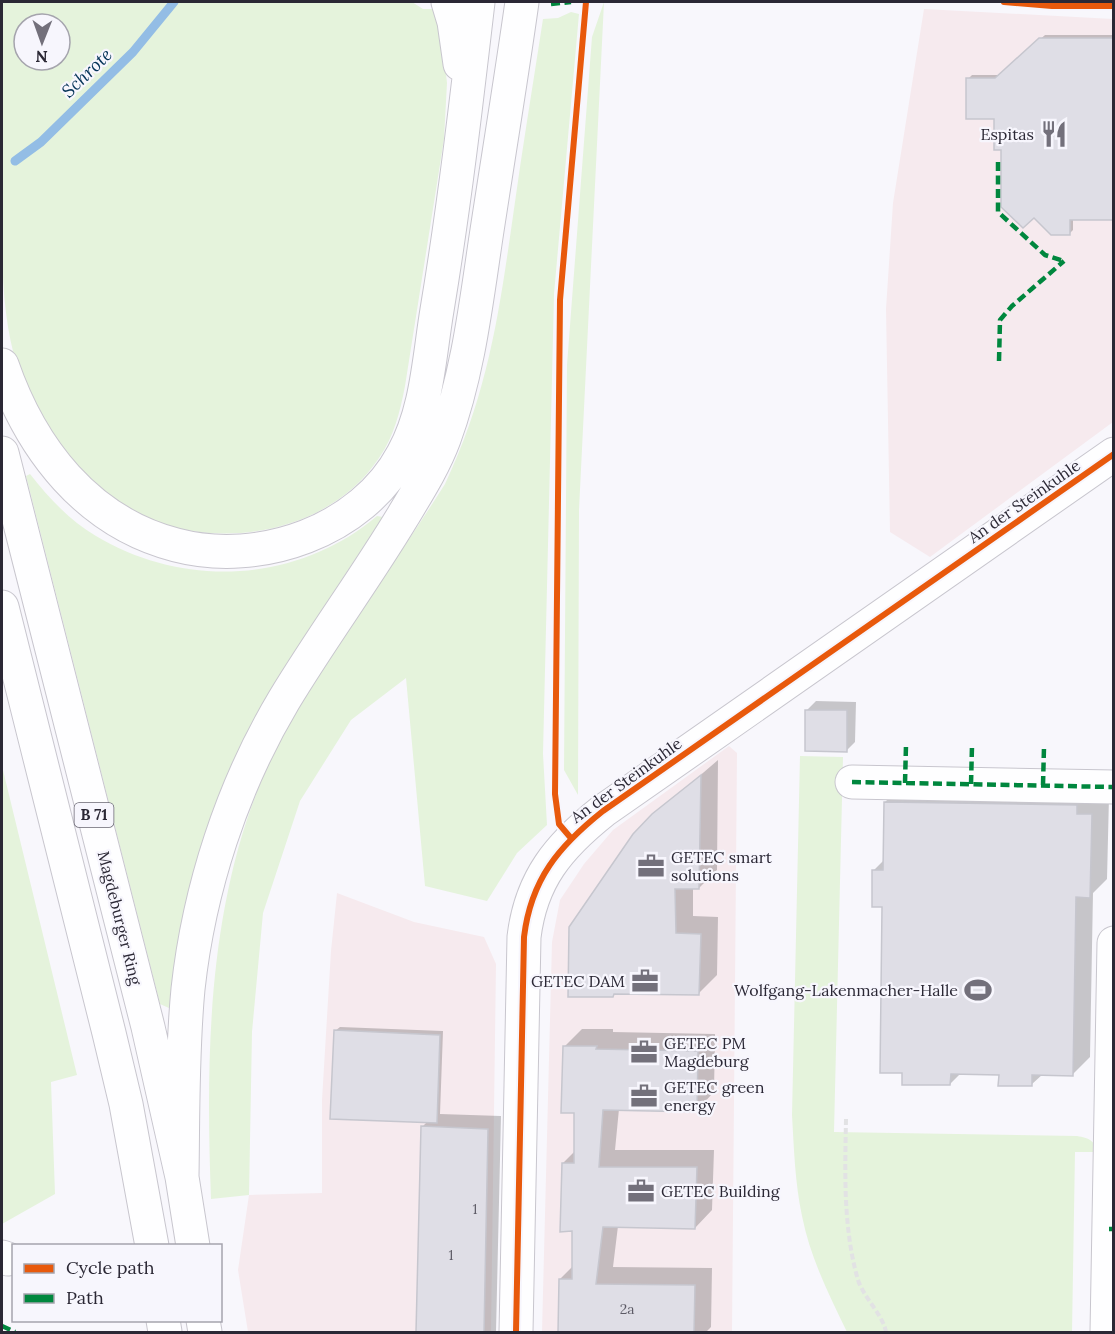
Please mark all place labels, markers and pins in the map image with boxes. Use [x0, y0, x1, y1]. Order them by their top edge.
restaurant icon: Espitas [1039, 119, 1069, 149]
place label: Espitas [980, 124, 1034, 144]
place label: GETEC smart solutions [671, 847, 773, 885]
office icon: GETEC smart solutions [636, 851, 666, 881]
office icon: GETEC DAM [630, 966, 660, 996]
place label: GETEC DAM [531, 971, 625, 991]
sports icon: Wolfgang-Lakenmacher-Halle [963, 975, 993, 1005]
place label: Wolfgang-Lakenmacher-Halle [734, 980, 958, 1000]
place label: GETEC PM Magdeburg [664, 1033, 750, 1071]
office icon: GETEC PM Magdeburg [629, 1037, 659, 1067]
place label: GETEC green energy [664, 1077, 765, 1115]
office icon: GETEC green energy [629, 1081, 659, 1111]
office icon: GETEC Building [626, 1176, 656, 1206]
place label: GETEC Building [661, 1181, 781, 1201]

